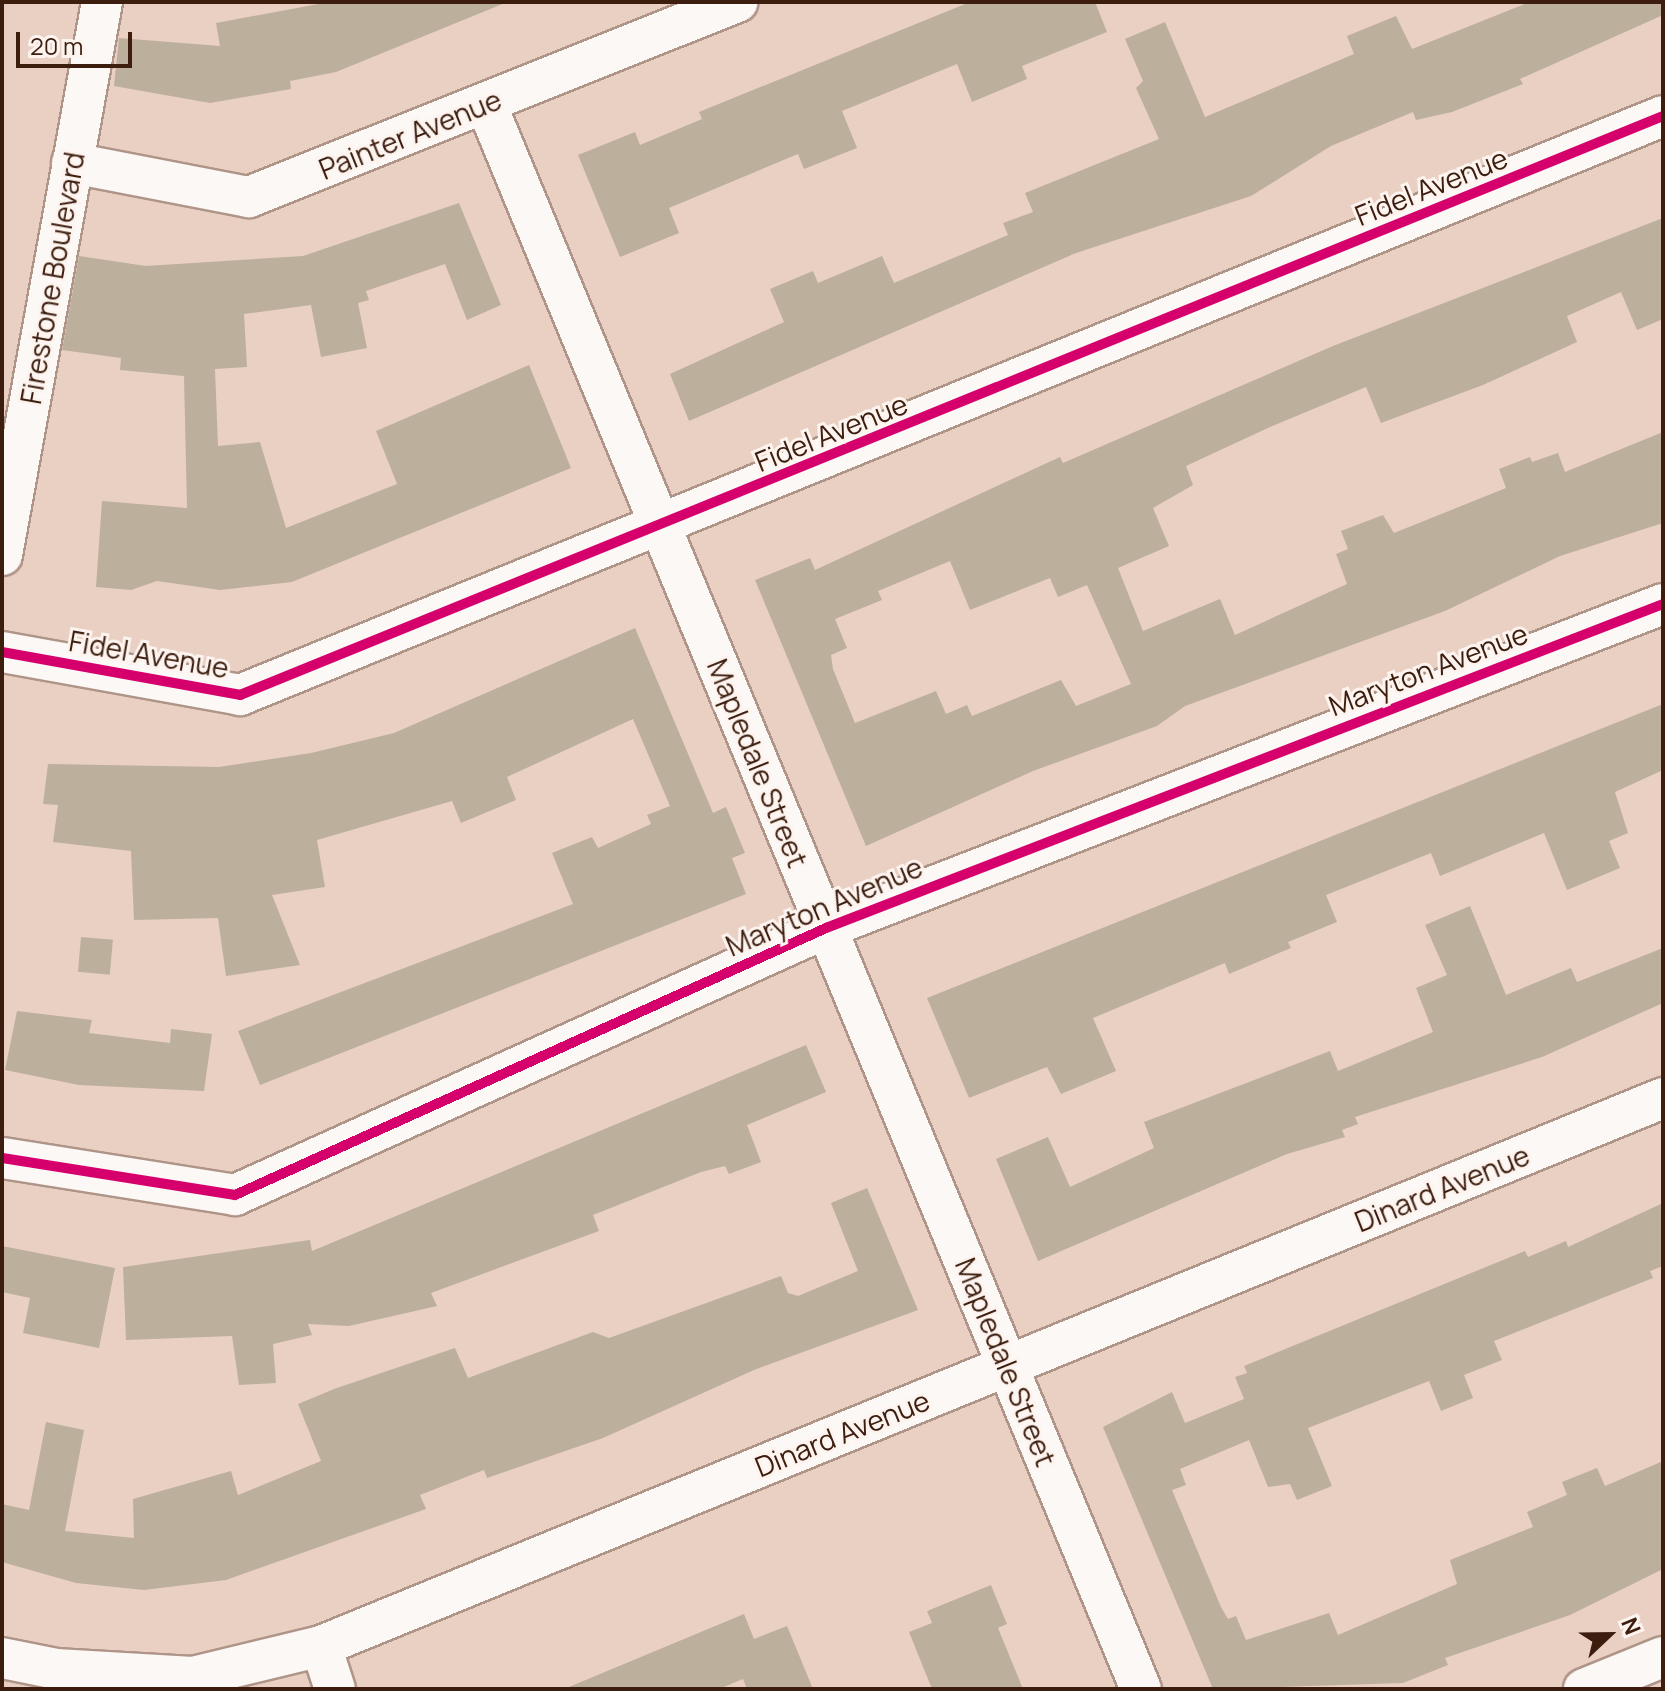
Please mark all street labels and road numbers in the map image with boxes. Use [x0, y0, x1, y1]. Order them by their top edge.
street label: Painter Avenue [314, 82, 506, 186]
street label: Fidel Avenue [1350, 140, 1512, 232]
street label: Firestone Boulevard [13, 149, 91, 407]
street label: Fidel Avenue [750, 386, 912, 478]
street label: Maryton Avenue [1324, 616, 1532, 722]
street label: Fidel Avenue [67, 623, 231, 685]
street label: Mapledale Street [701, 654, 815, 872]
street label: Maryton Avenue [721, 849, 927, 963]
street label: Dinard Avenue [1350, 1138, 1534, 1238]
street label: Mapledale Street [949, 1253, 1063, 1471]
street label: Dinard Avenue [750, 1383, 934, 1483]

